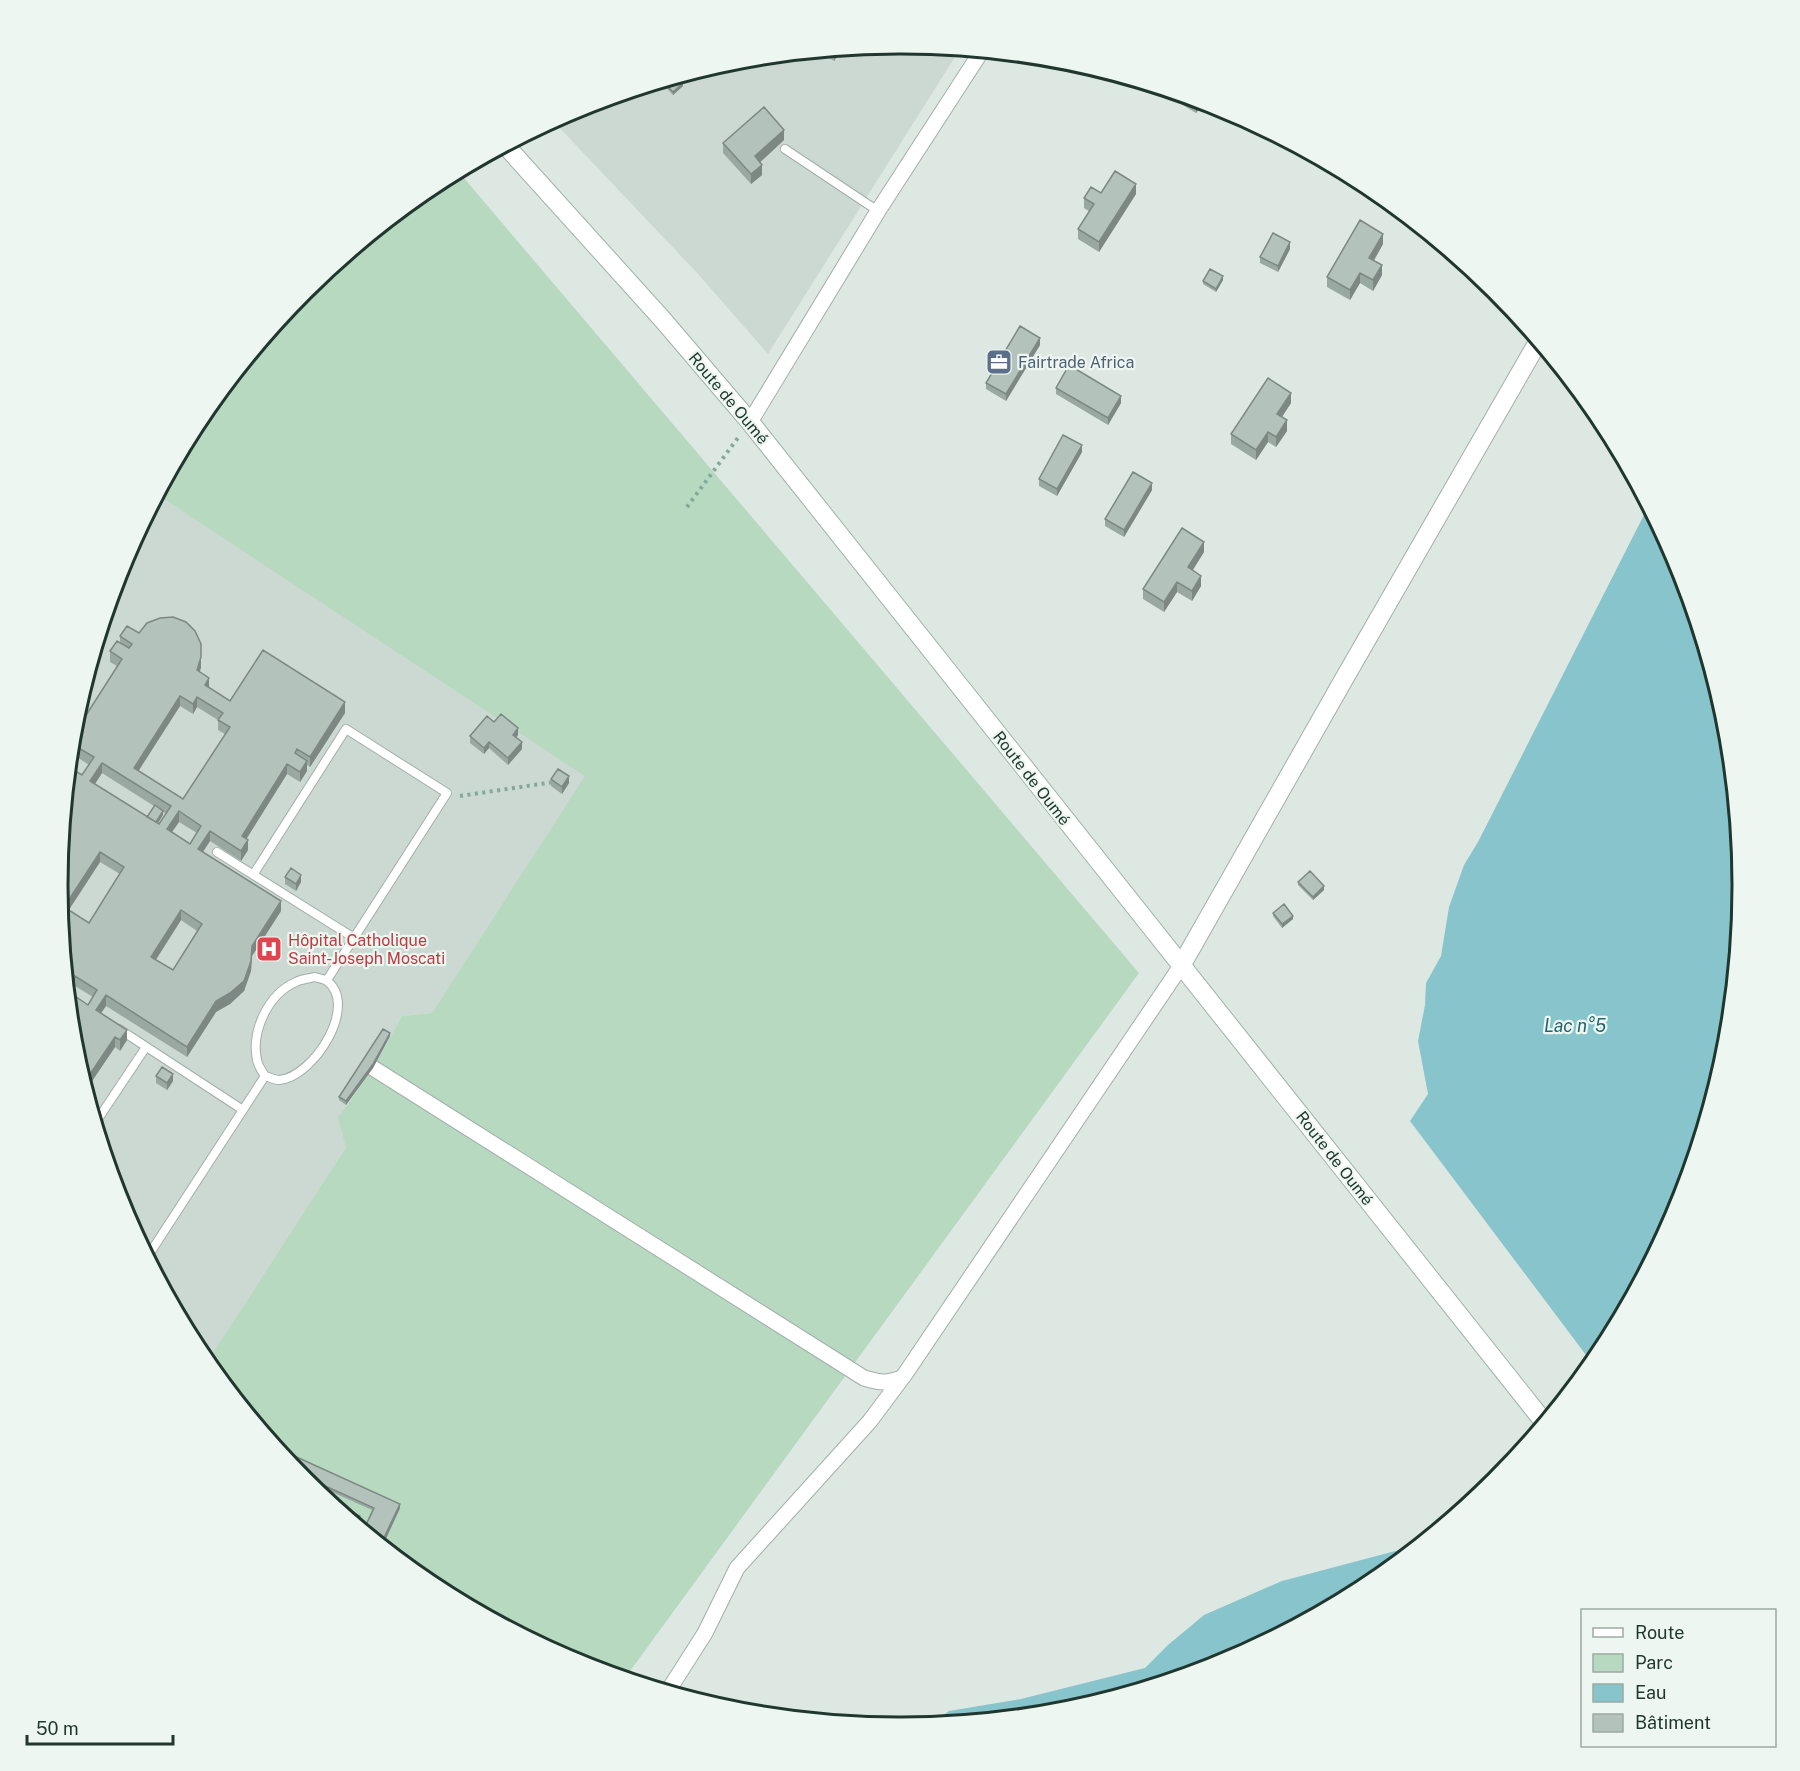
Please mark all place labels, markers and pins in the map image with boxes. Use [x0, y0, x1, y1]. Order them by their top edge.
office icon: Fairtrade Africa [984, 347, 1014, 377]
place label: Fairtrade Africa [1018, 353, 1134, 372]
place label: Hôpital Catholique Saint-Joseph Moscati [288, 931, 445, 968]
hospital icon: Hôpital Catholique Saint-Joseph Moscati [254, 934, 284, 964]

